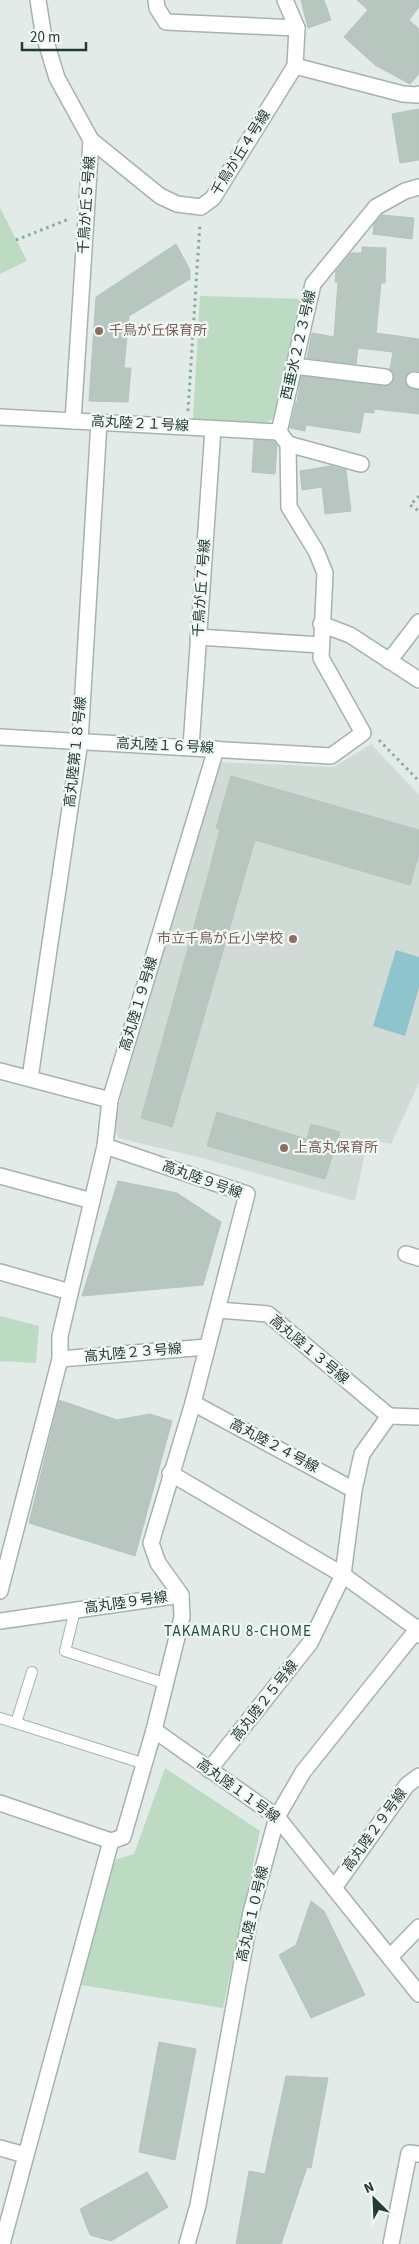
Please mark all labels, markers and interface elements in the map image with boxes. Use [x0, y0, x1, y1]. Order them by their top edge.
scale bar [22, 20, 86, 52]
text: 20 m [30, 27, 60, 48]
street label: 千鳥が丘４号線 [207, 106, 275, 200]
street label: 千鳥が丘５号線 [74, 155, 100, 255]
street label: 西垂水２２３号線 [277, 288, 321, 402]
place label: 千鳥が丘保育所 [109, 321, 207, 341]
marker: 千鳥が丘保育所 [93, 325, 105, 337]
street label: 高丸陸２１号線 [91, 411, 189, 437]
street label: 千鳥が丘７号線 [189, 538, 215, 638]
street label: 高丸陸第１８号線 [60, 695, 92, 809]
street label: 高丸陸１６号線 [116, 733, 214, 759]
place label: 市立千鳥が丘小学校 [157, 929, 283, 949]
marker: 市立千鳥が丘小学校 [287, 933, 299, 945]
street label: 高丸陸１９号線 [115, 954, 163, 1054]
place label: 上高丸保育所 [294, 1138, 378, 1158]
marker: 上高丸保育所 [278, 1142, 290, 1154]
street label: 高丸陸９号線 [159, 1156, 245, 1204]
street label: 高丸陸１３号線 [265, 1311, 353, 1389]
street label: 高丸陸２３号線 [83, 1339, 183, 1367]
street label: 高丸陸２４号線 [226, 1414, 322, 1478]
street label: 高丸陸９号線 [83, 1587, 169, 1619]
district label: TAKAMARU 8-CHOME [164, 1621, 312, 1642]
street label: 高丸陸２５号線 [227, 1656, 303, 1746]
street label: 高丸陸１１号線 [192, 1754, 284, 1828]
street label: 高丸陸２９号線 [338, 1784, 412, 1876]
street label: 高丸陸１０号線 [232, 1864, 274, 1964]
north arrow [349, 2174, 399, 2224]
text: N [361, 2177, 377, 2199]

